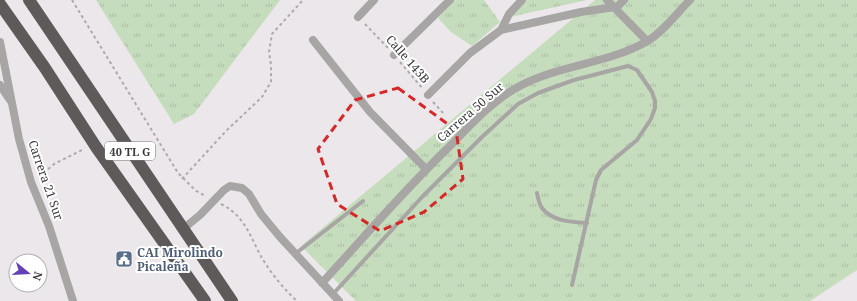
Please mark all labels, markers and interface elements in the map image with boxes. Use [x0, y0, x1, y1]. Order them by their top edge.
street label: Calle 143B [382, 31, 434, 87]
street label: Carrera 50 Sur [433, 78, 507, 146]
street label: Carrera 21 Sur [24, 138, 68, 223]
road number: 40 TL G [105, 142, 155, 160]
place label: CAI Mirolindo Picaleña [137, 244, 223, 275]
public building icon: CAI Mirolindo Picaleña [114, 249, 134, 269]
north arrow [8, 253, 48, 293]
text: N [29, 270, 46, 283]

